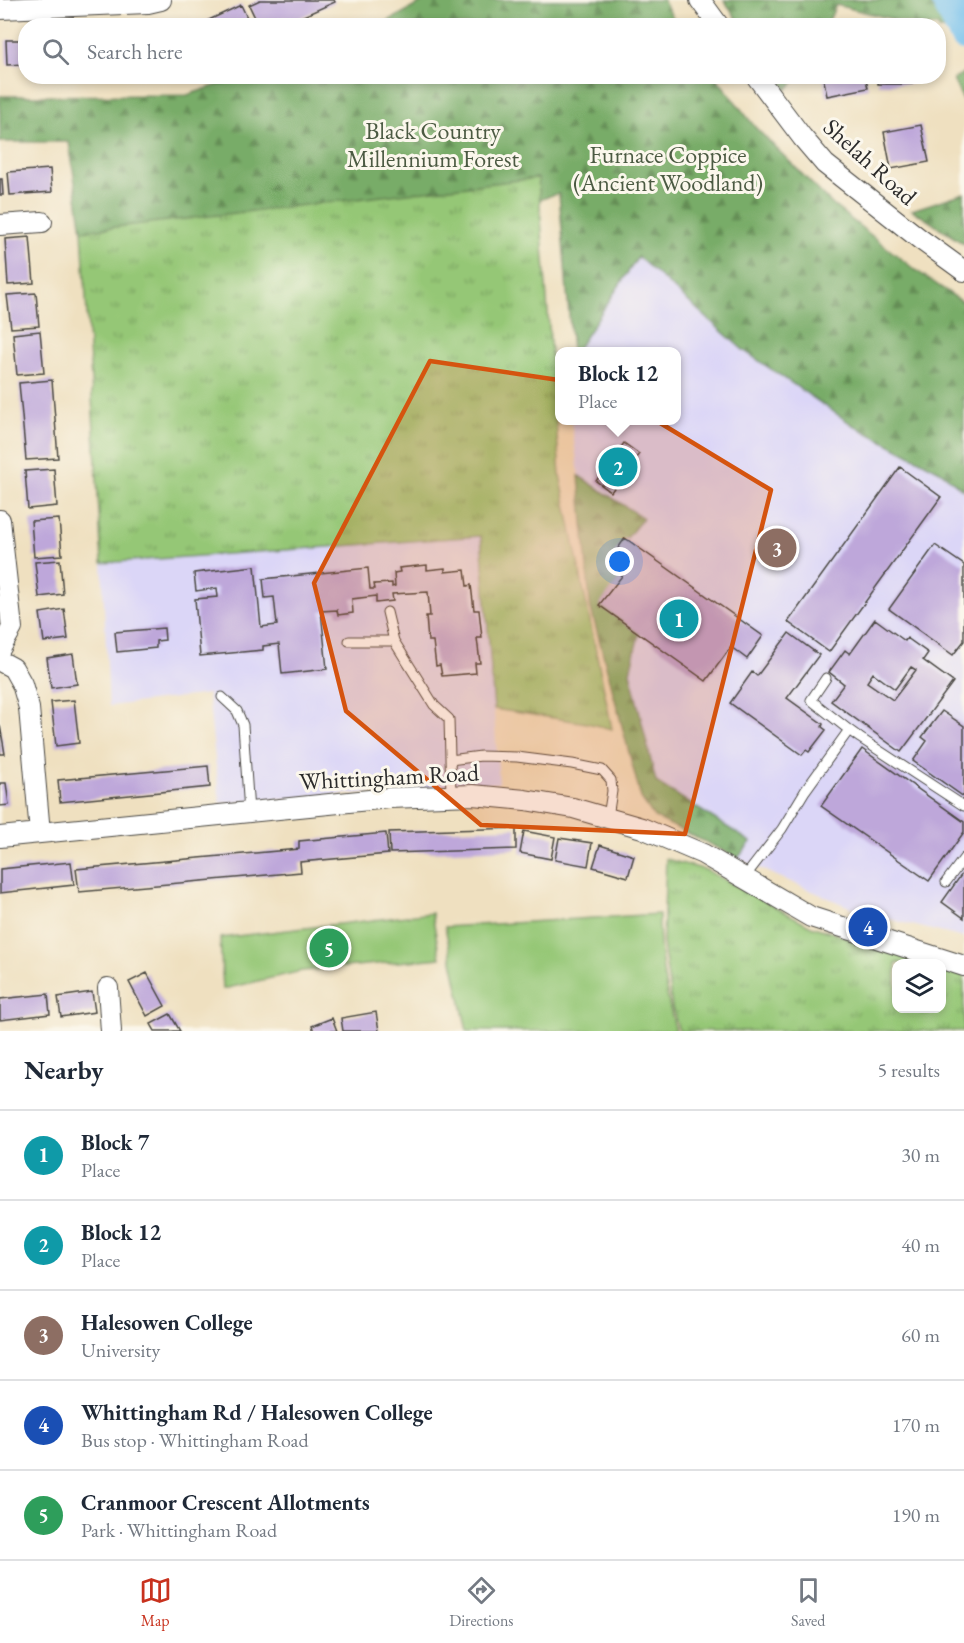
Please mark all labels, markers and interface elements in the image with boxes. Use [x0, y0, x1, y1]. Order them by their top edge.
search box [18, 18, 946, 84]
icon: search [39, 35, 72, 68]
text: Search here [87, 37, 182, 66]
street label: Shelah Road [817, 111, 924, 212]
park label: Black Country Millennium Forest [347, 115, 519, 174]
park label: Furnace Coppice (Ancient Woodland) [573, 139, 763, 198]
popup [555, 347, 681, 425]
text: Block 12 [578, 359, 658, 388]
text: Place [578, 388, 617, 414]
pin: 2 [598, 444, 638, 490]
pin: 3 [758, 526, 796, 570]
your location [605, 547, 634, 576]
pin: 1 [660, 596, 698, 642]
street label: Whittingham Road [298, 756, 480, 797]
pin: 4 [848, 904, 888, 950]
pin: 5 [310, 926, 348, 970]
map controls [892, 959, 946, 1013]
button: layers [892, 959, 946, 1013]
text: Nearby [24, 1053, 104, 1087]
text: 5 results [877, 1057, 940, 1083]
text: Block 7 [81, 1128, 149, 1157]
text: 1 [38, 1142, 49, 1168]
text: 30 m [901, 1142, 940, 1168]
text: Place [81, 1157, 120, 1183]
text: Block 12 [81, 1218, 161, 1247]
text: 2 [38, 1232, 49, 1258]
text: 40 m [901, 1232, 940, 1258]
text: Place [81, 1247, 120, 1273]
text: Halesowen College [81, 1308, 253, 1337]
text: 3 [38, 1322, 49, 1348]
text: 60 m [901, 1322, 940, 1348]
text: University [81, 1337, 160, 1363]
text: Whittingham Rd / Halesowen College [81, 1398, 433, 1427]
text: 4 [38, 1412, 49, 1438]
text: 170 m [892, 1412, 940, 1438]
text: Bus stop · Whittingham Road [81, 1427, 309, 1453]
text: Cranmoor Crescent Allotments [81, 1488, 370, 1517]
text: 5 [38, 1502, 49, 1528]
text: 190 m [892, 1502, 940, 1528]
text: Park · Whittingham Road [81, 1517, 277, 1543]
tab: Map [139, 1574, 172, 1631]
tab: Directions [449, 1574, 514, 1631]
tab: Saved [791, 1574, 825, 1631]

